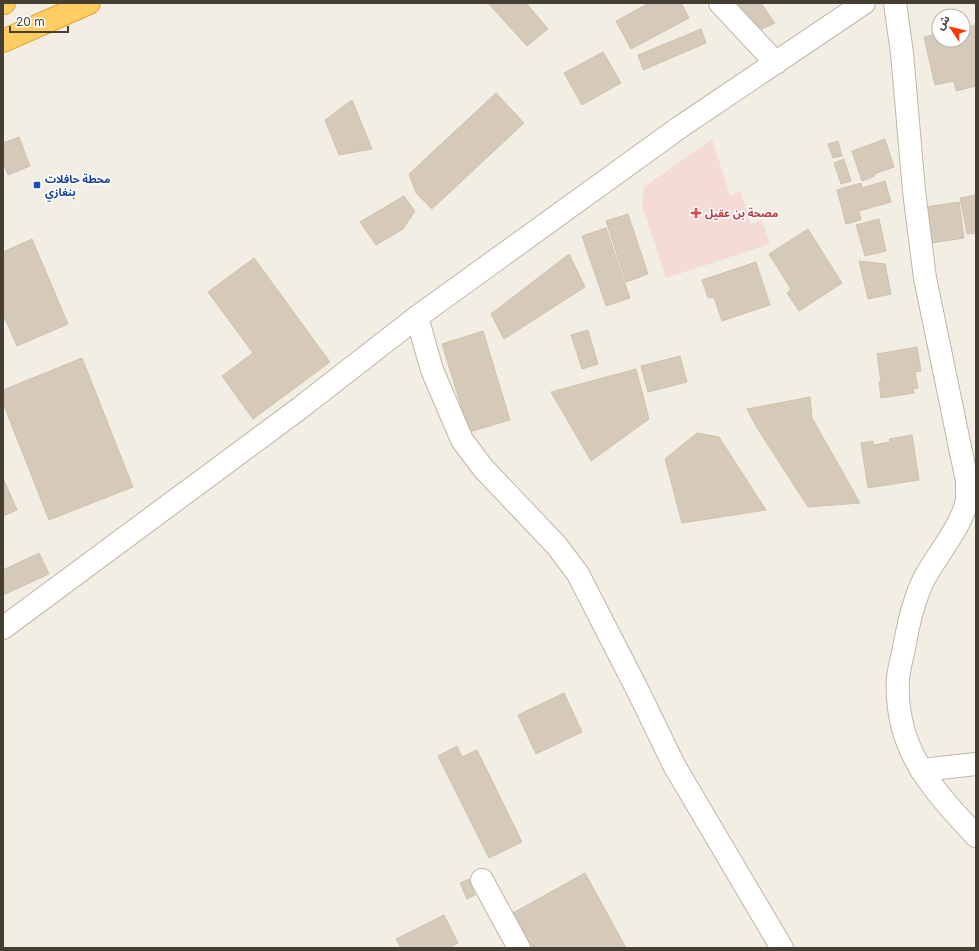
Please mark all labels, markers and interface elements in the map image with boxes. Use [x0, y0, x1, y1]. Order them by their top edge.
scale bar [10, 8, 68, 34]
north arrow [931, 8, 971, 48]
text: ش [933, 12, 953, 32]
text: 20 m [16, 14, 45, 29]
place label: محطة حافلات بنغازي [45, 172, 110, 202]
marker: محطة حافلات بنغازي [32, 180, 42, 190]
place label: مصحة بن عقيل [705, 206, 778, 220]
marker: مصحة بن عقيل [690, 207, 702, 219]

